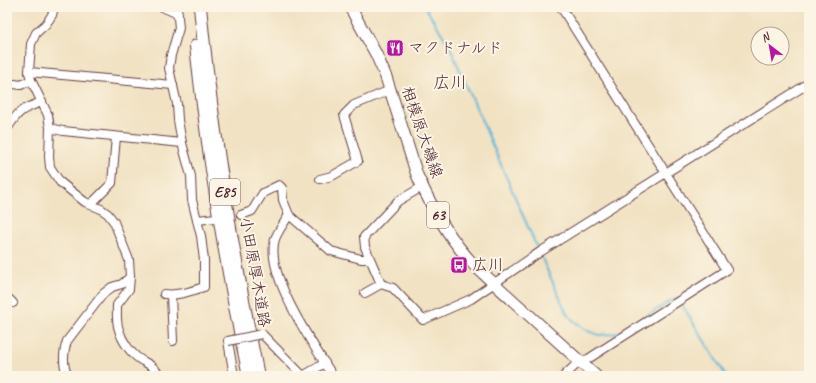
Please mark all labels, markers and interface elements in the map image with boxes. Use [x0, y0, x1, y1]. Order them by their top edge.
north arrow [750, 26, 790, 66]
text: N [758, 29, 773, 45]
restaurant icon: マクドナルド [385, 38, 405, 58]
place label: マクドナルド [408, 38, 503, 58]
district label: 広川 [433, 72, 467, 93]
street label: 相模原大磯線 [397, 83, 447, 181]
road number: E85 [210, 179, 240, 205]
road number: 63 [427, 202, 449, 228]
street label: 小田原厚木道路 [235, 215, 275, 329]
bus stop icon: 広川 [449, 255, 469, 275]
place label: 広川 [472, 255, 504, 275]

